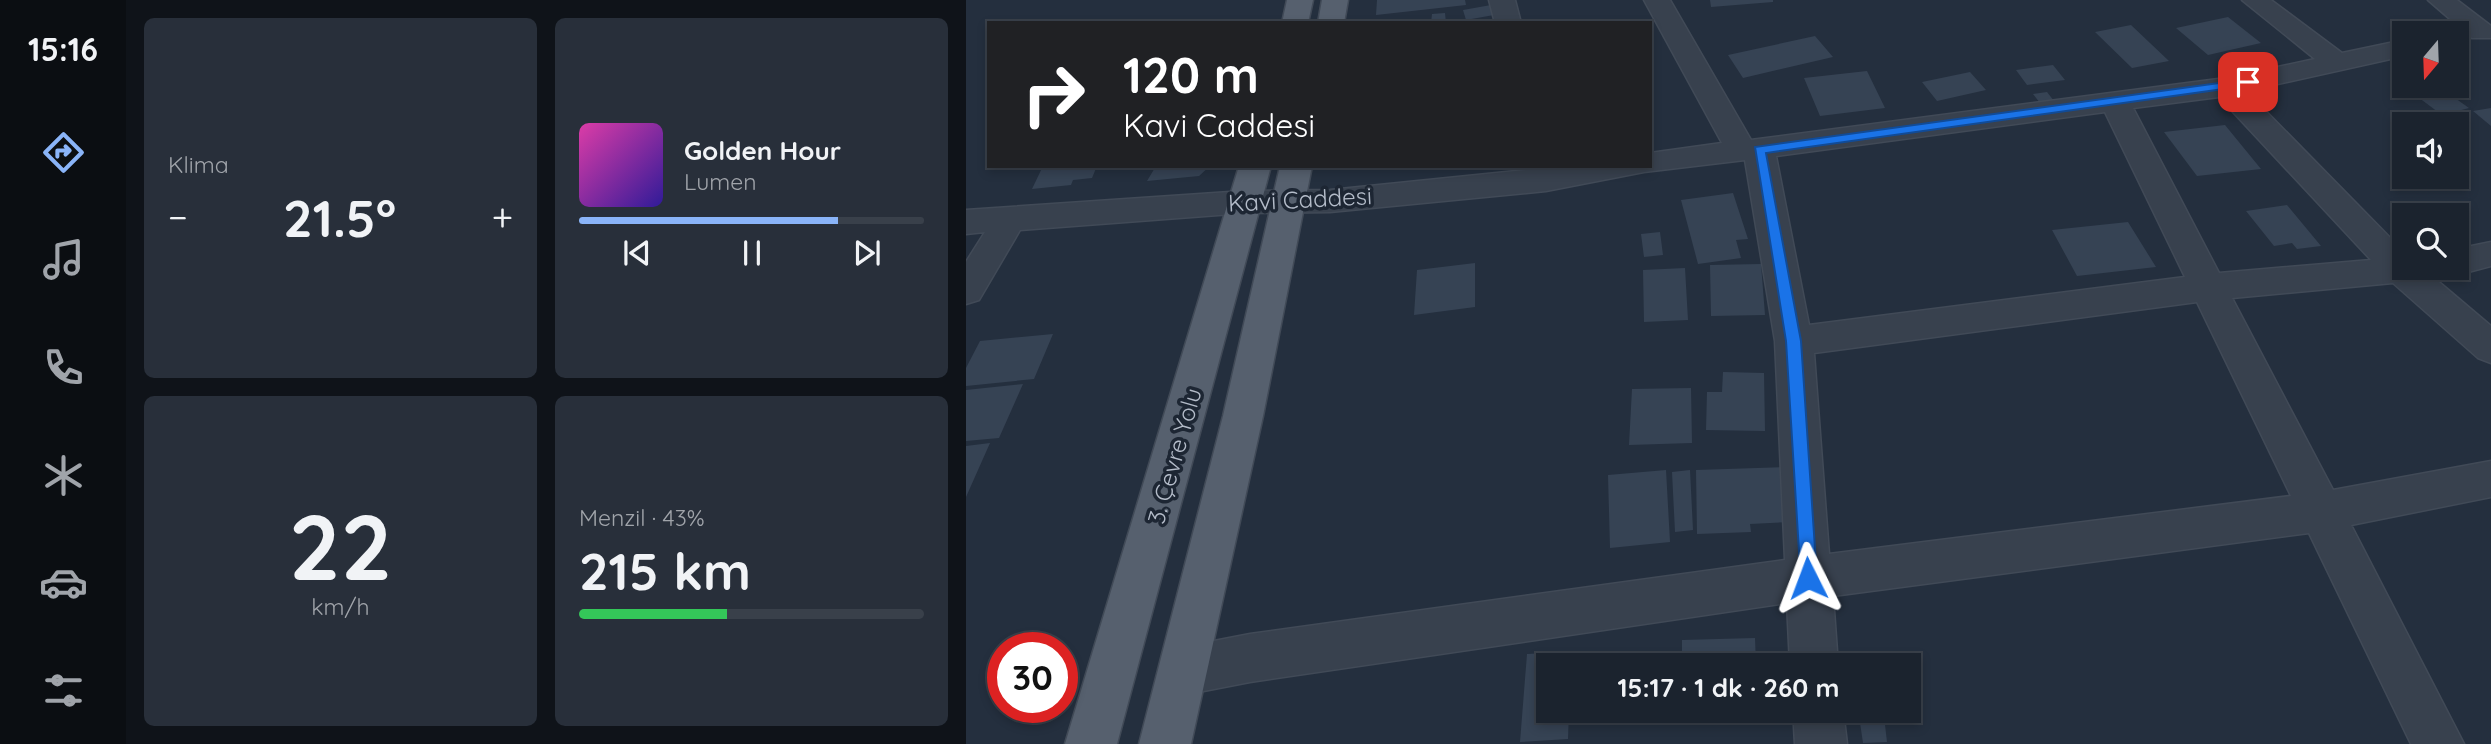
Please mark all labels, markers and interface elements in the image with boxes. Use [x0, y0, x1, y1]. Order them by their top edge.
north arrow [2392, 21, 2469, 98]
map controls [2392, 21, 2469, 280]
text: 15:16 [28, 29, 98, 69]
text: 120 m [1123, 44, 1259, 105]
icon: right [1008, 49, 1099, 140]
pin [2218, 52, 2278, 112]
icon: arrive [2229, 63, 2267, 101]
text: Kavi Caddesi [1123, 105, 1315, 145]
button: sound [2392, 112, 2469, 189]
icon: directions [39, 128, 88, 177]
text: Golden Hour [684, 134, 841, 167]
text: Klima [168, 150, 229, 179]
text: Lumen [684, 167, 757, 196]
street label: Kavi Caddesi [1227, 180, 1373, 218]
text: 21.5° [283, 185, 396, 250]
text: − [168, 193, 188, 241]
text: + [492, 193, 513, 241]
button: search [2392, 203, 2469, 280]
icon: previous [618, 234, 656, 272]
icon: pause [733, 234, 771, 272]
icon: next [848, 234, 886, 272]
icon: music [39, 235, 88, 284]
icon: phone [39, 343, 88, 392]
street label: 3. Çevre Yolu [1140, 384, 1208, 527]
icon: climate [39, 451, 88, 500]
text: 22 [289, 489, 392, 603]
text: Menzil · 43% [579, 503, 705, 532]
text: 215 km [579, 538, 751, 603]
position arrow [1771, 541, 1845, 615]
icon: car [39, 558, 88, 607]
text: km/h [311, 592, 370, 621]
speed limit sign: 30 [987, 632, 1078, 723]
icon: filters [39, 666, 88, 715]
text: 15:17 · 1 dk · 260 m [1617, 671, 1840, 704]

